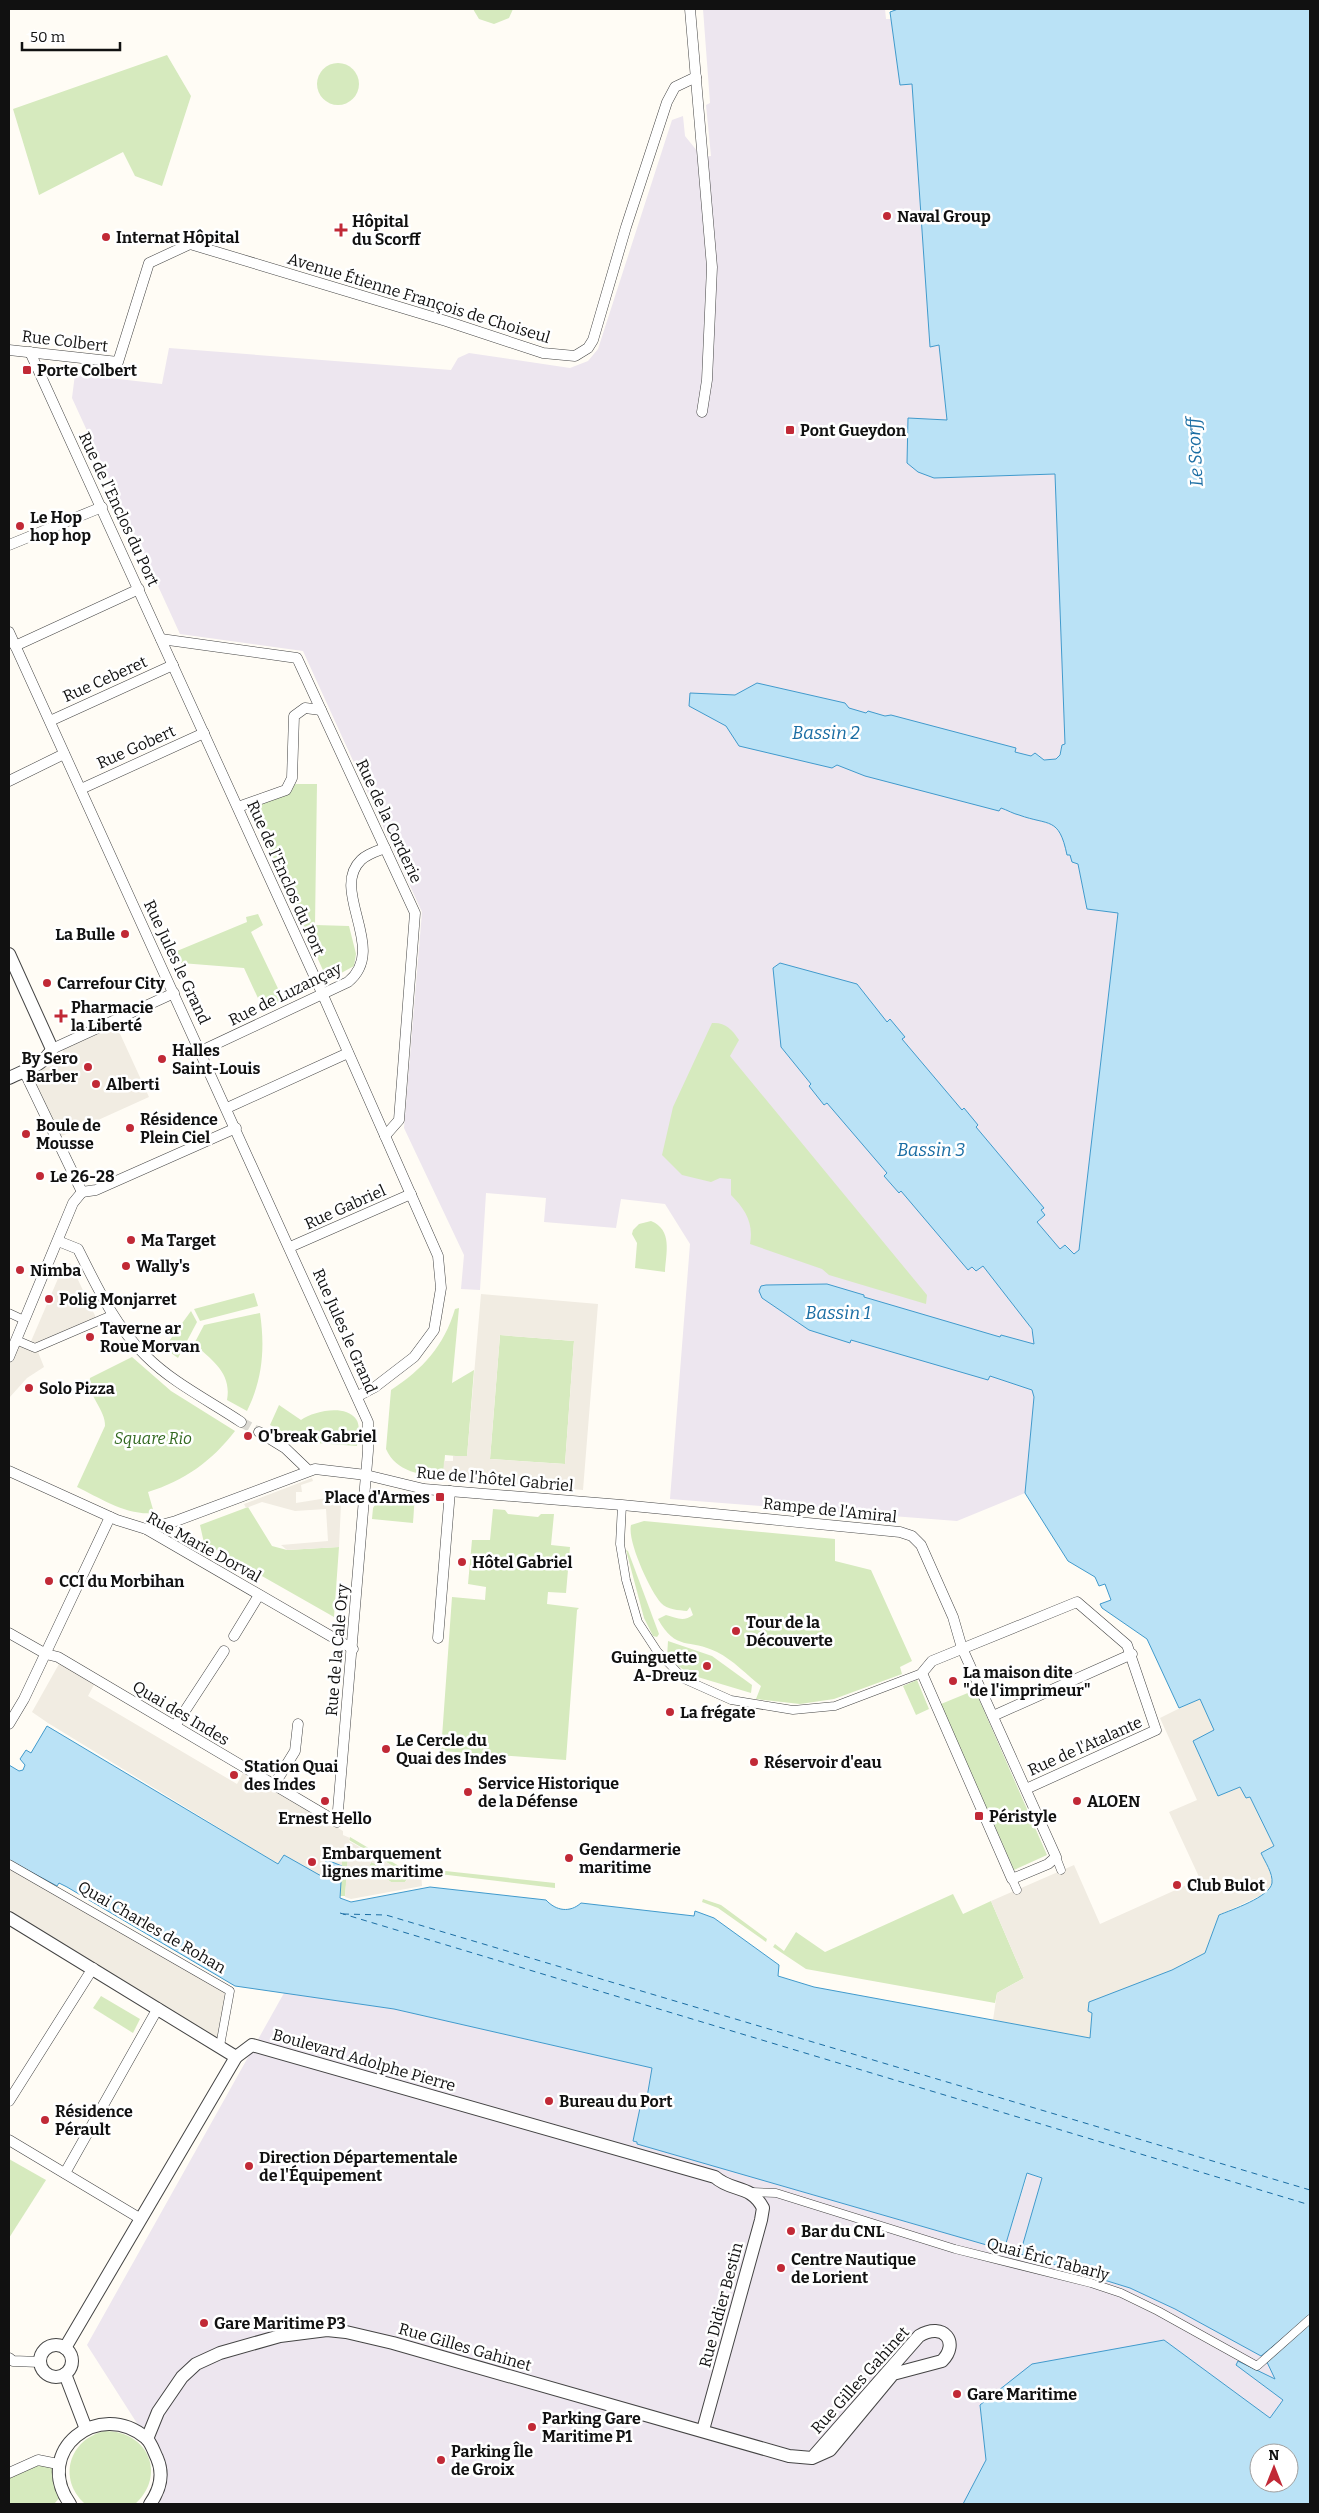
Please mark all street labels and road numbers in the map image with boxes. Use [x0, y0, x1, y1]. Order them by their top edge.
street label: Avenue Étienne François de Choiseul [285, 248, 553, 347]
street label: Rue Colbert [21, 326, 109, 356]
street label: Rue de l'Enclos du Port [75, 429, 163, 589]
street label: Rue Ceberet [60, 652, 150, 706]
street label: Rue Gobert [94, 721, 178, 773]
street label: Rue de la Corderie [352, 756, 426, 886]
street label: Rue de l'Enclos du Port [243, 797, 329, 959]
street label: Rue Jules le Grand [140, 897, 214, 1027]
street label: Rue de Luzançay [225, 958, 345, 1030]
street label: Rue Gabriel [302, 1181, 389, 1233]
street label: Rue Jules le Grand [309, 1266, 381, 1397]
street label: Rue de l'hôtel Gabriel [416, 1463, 575, 1495]
street label: Rampe de l'Amiral [762, 1494, 898, 1527]
street label: Rue Marie Dorval [144, 1508, 265, 1586]
street label: Rue de la Cale Ory [322, 1583, 352, 1717]
street label: Quai des Indes [129, 1677, 233, 1749]
street label: Rue de l'Atalante [1025, 1712, 1145, 1780]
street label: Quai Charles de Rohan [75, 1877, 229, 1977]
street label: Boulevard Adolphe Pierre [270, 2025, 458, 2095]
street label: Quai Éric Tabarly [985, 2233, 1112, 2285]
street label: Rue Didier Bestin [695, 2240, 747, 2370]
street label: Rue Gilles Gahinet [396, 2319, 534, 2375]
street label: Rue Gilles Gahinet [807, 2322, 913, 2437]

